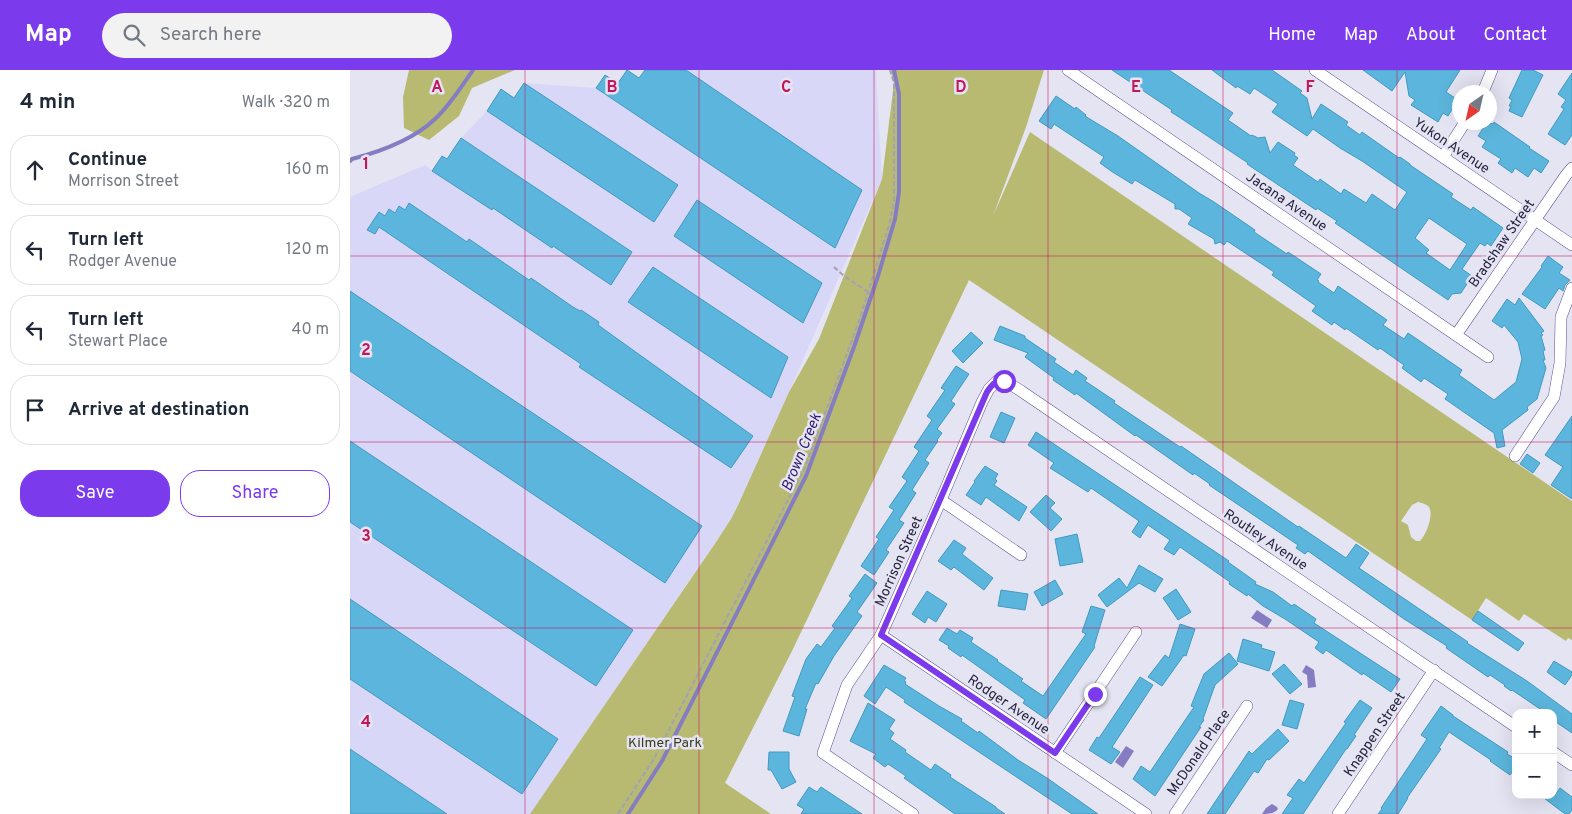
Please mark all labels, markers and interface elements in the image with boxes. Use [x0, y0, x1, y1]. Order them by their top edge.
search box [102, 13, 452, 58]
text: Map [25, 20, 72, 50]
icon: search [120, 21, 148, 49]
text: Search here [160, 23, 261, 47]
text: Home [1268, 24, 1316, 47]
text: Map [1344, 24, 1378, 47]
text: About [1406, 24, 1455, 47]
text: Contact [1483, 24, 1547, 47]
text: A [431, 78, 443, 98]
text: B [606, 78, 618, 98]
text: C [781, 78, 791, 98]
text: D [955, 78, 967, 98]
text: E [1131, 78, 1141, 98]
text: F [1305, 78, 1315, 98]
north arrow [1452, 85, 1497, 130]
text: 4 min [20, 89, 76, 116]
text: Walk · 320 m [242, 93, 330, 113]
street label: Yukon Avenue [1410, 115, 1492, 178]
text: Continue [68, 148, 147, 172]
text: 1 [363, 155, 369, 175]
icon: ahead [21, 156, 49, 184]
text: 160 m [286, 160, 329, 180]
street label: Jacana Avenue [1242, 169, 1330, 236]
text: Morrison Street [68, 172, 179, 192]
street label: Bradshaw Street [1466, 197, 1539, 291]
text: Turn left [68, 228, 144, 252]
icon: left [21, 236, 49, 264]
text: 120 m [286, 240, 329, 260]
text: Rodger Avenue [68, 252, 177, 272]
text: Turn left [68, 308, 144, 332]
icon: left [21, 316, 49, 344]
text: 40 m [291, 320, 329, 340]
text: Stewart Place [68, 332, 168, 352]
text: 2 [361, 341, 371, 361]
route start [993, 370, 1016, 393]
icon: arrive [21, 396, 49, 424]
text: Arrive at destination [68, 398, 249, 422]
water label: Brown Creek [778, 410, 827, 494]
button: Save [20, 470, 170, 517]
button: Share [180, 470, 330, 517]
street label: Routley Avenue [1220, 506, 1310, 575]
street label: Morrison Street [872, 514, 927, 609]
text: 3 [361, 527, 371, 547]
street label: Rodger Avenue [964, 672, 1052, 739]
route end [1084, 683, 1107, 706]
street label: Knappen Street [1341, 689, 1410, 780]
street label: McDonald Place [1164, 707, 1234, 799]
map controls [1512, 709, 1557, 799]
button: + [1512, 709, 1557, 754]
text: 4 [361, 713, 371, 733]
park label: Kilmer Park [628, 735, 702, 752]
button: − [1512, 754, 1557, 799]

